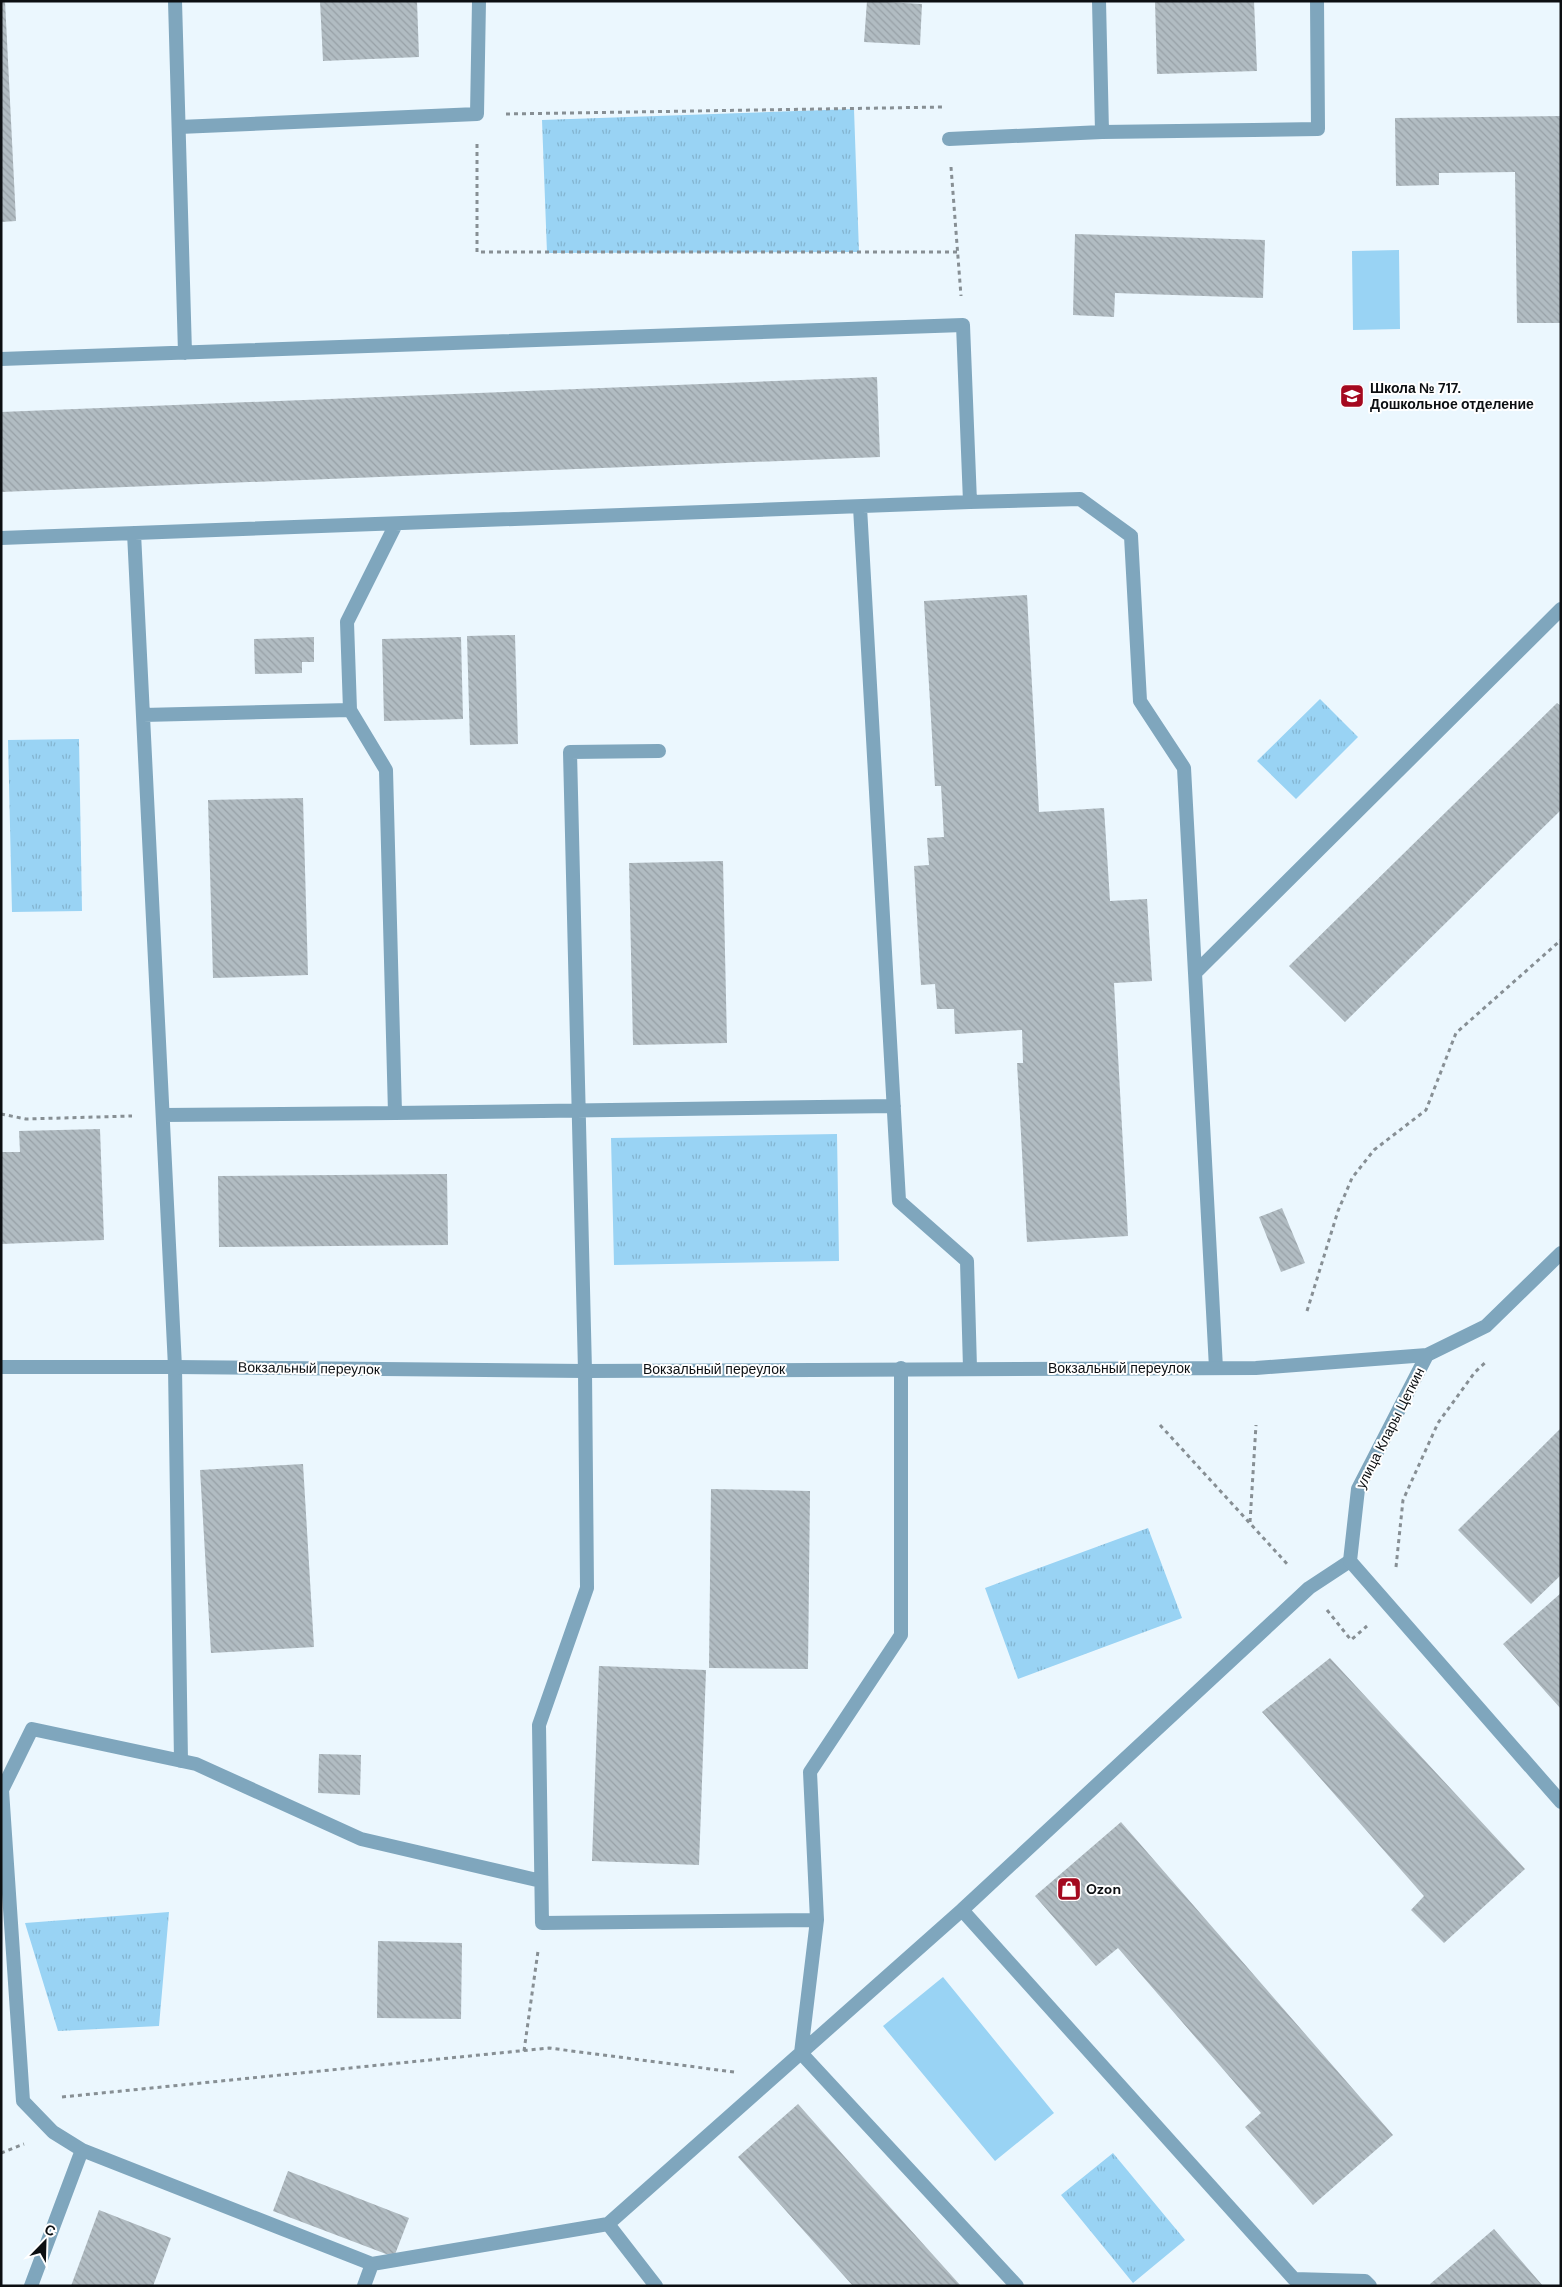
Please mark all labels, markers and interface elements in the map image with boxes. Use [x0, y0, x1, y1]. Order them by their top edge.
place label: Школа № 717. Дошкольное отделение [1370, 379, 1534, 413]
school or university icon: Школа № 717. Дошкольное отделение [1339, 383, 1365, 409]
street label: Вокзальный переулок [238, 1358, 381, 1378]
street label: Вокзальный переулок [1048, 1359, 1191, 1377]
street label: Вокзальный переулок [643, 1360, 786, 1378]
street label: улица Клары Цеткин [1352, 1364, 1428, 1492]
shop icon: Ozon [1056, 1876, 1082, 1902]
place label: Ozon [1086, 1880, 1121, 1898]
north arrow [20, 2217, 70, 2267]
text: С [42, 2220, 58, 2240]

